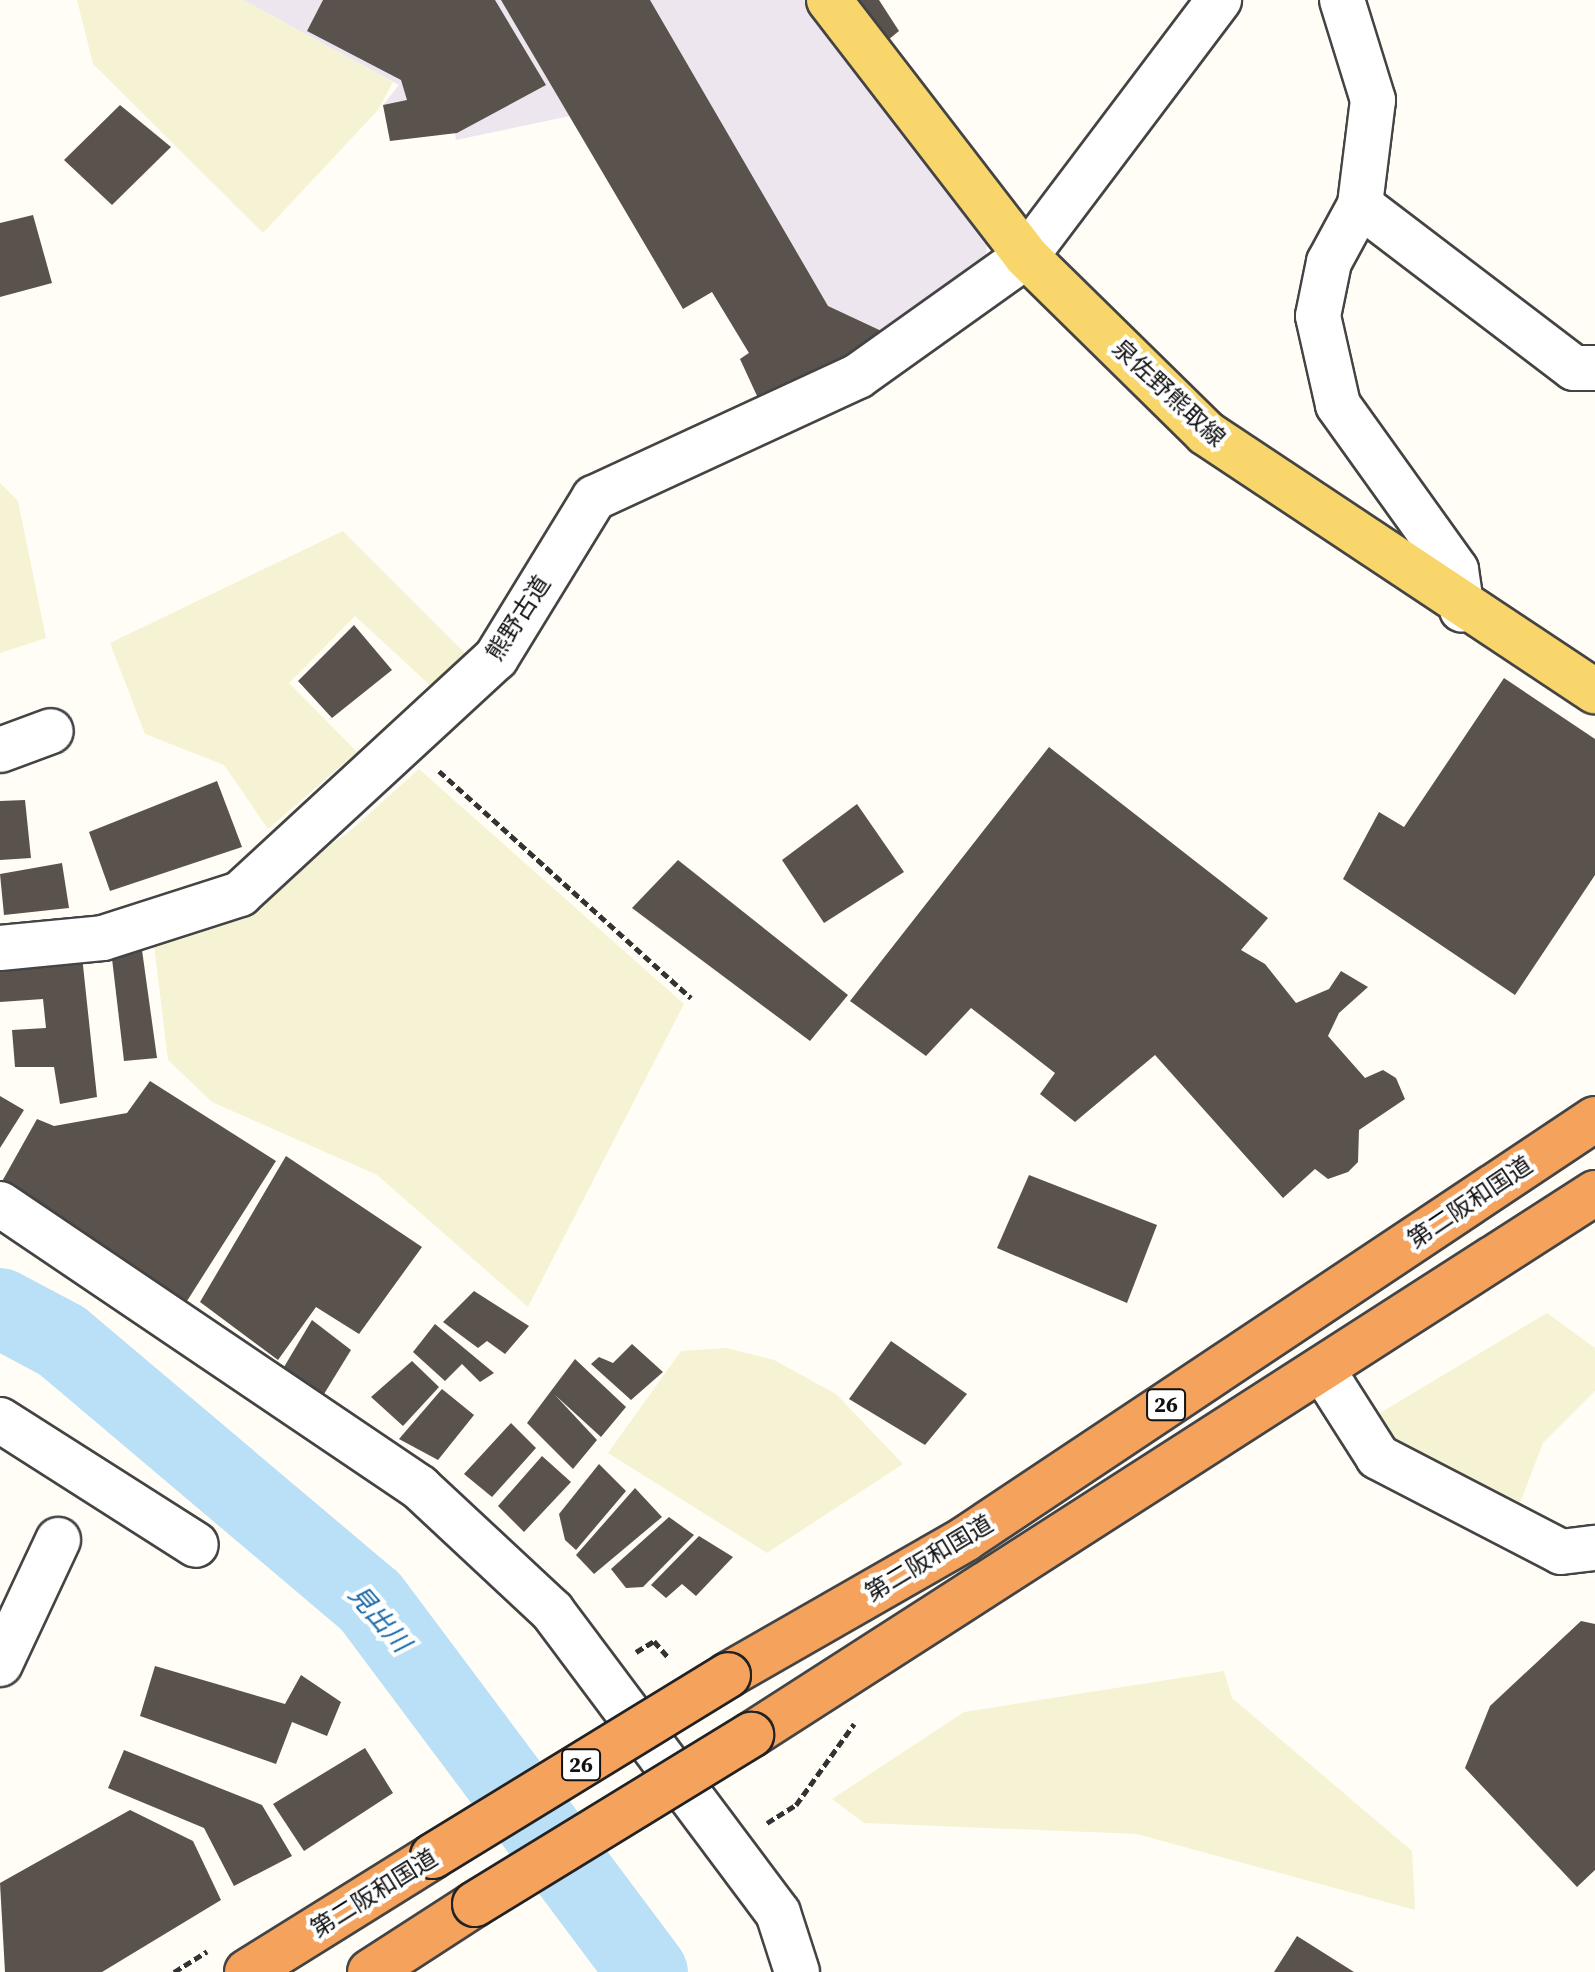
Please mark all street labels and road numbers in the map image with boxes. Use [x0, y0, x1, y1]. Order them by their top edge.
street label: 泉佐野熊取線 [1107, 333, 1231, 453]
street label: 熊野古道 [480, 570, 556, 666]
street label: 第二阪和国道 [1402, 1150, 1538, 1254]
road number: 26 [1146, 1387, 1186, 1423]
street label: 第二阪和国道 [860, 1509, 998, 1607]
road number: 26 [561, 1747, 601, 1783]
street label: 第二阪和国道 [305, 1843, 443, 1943]

